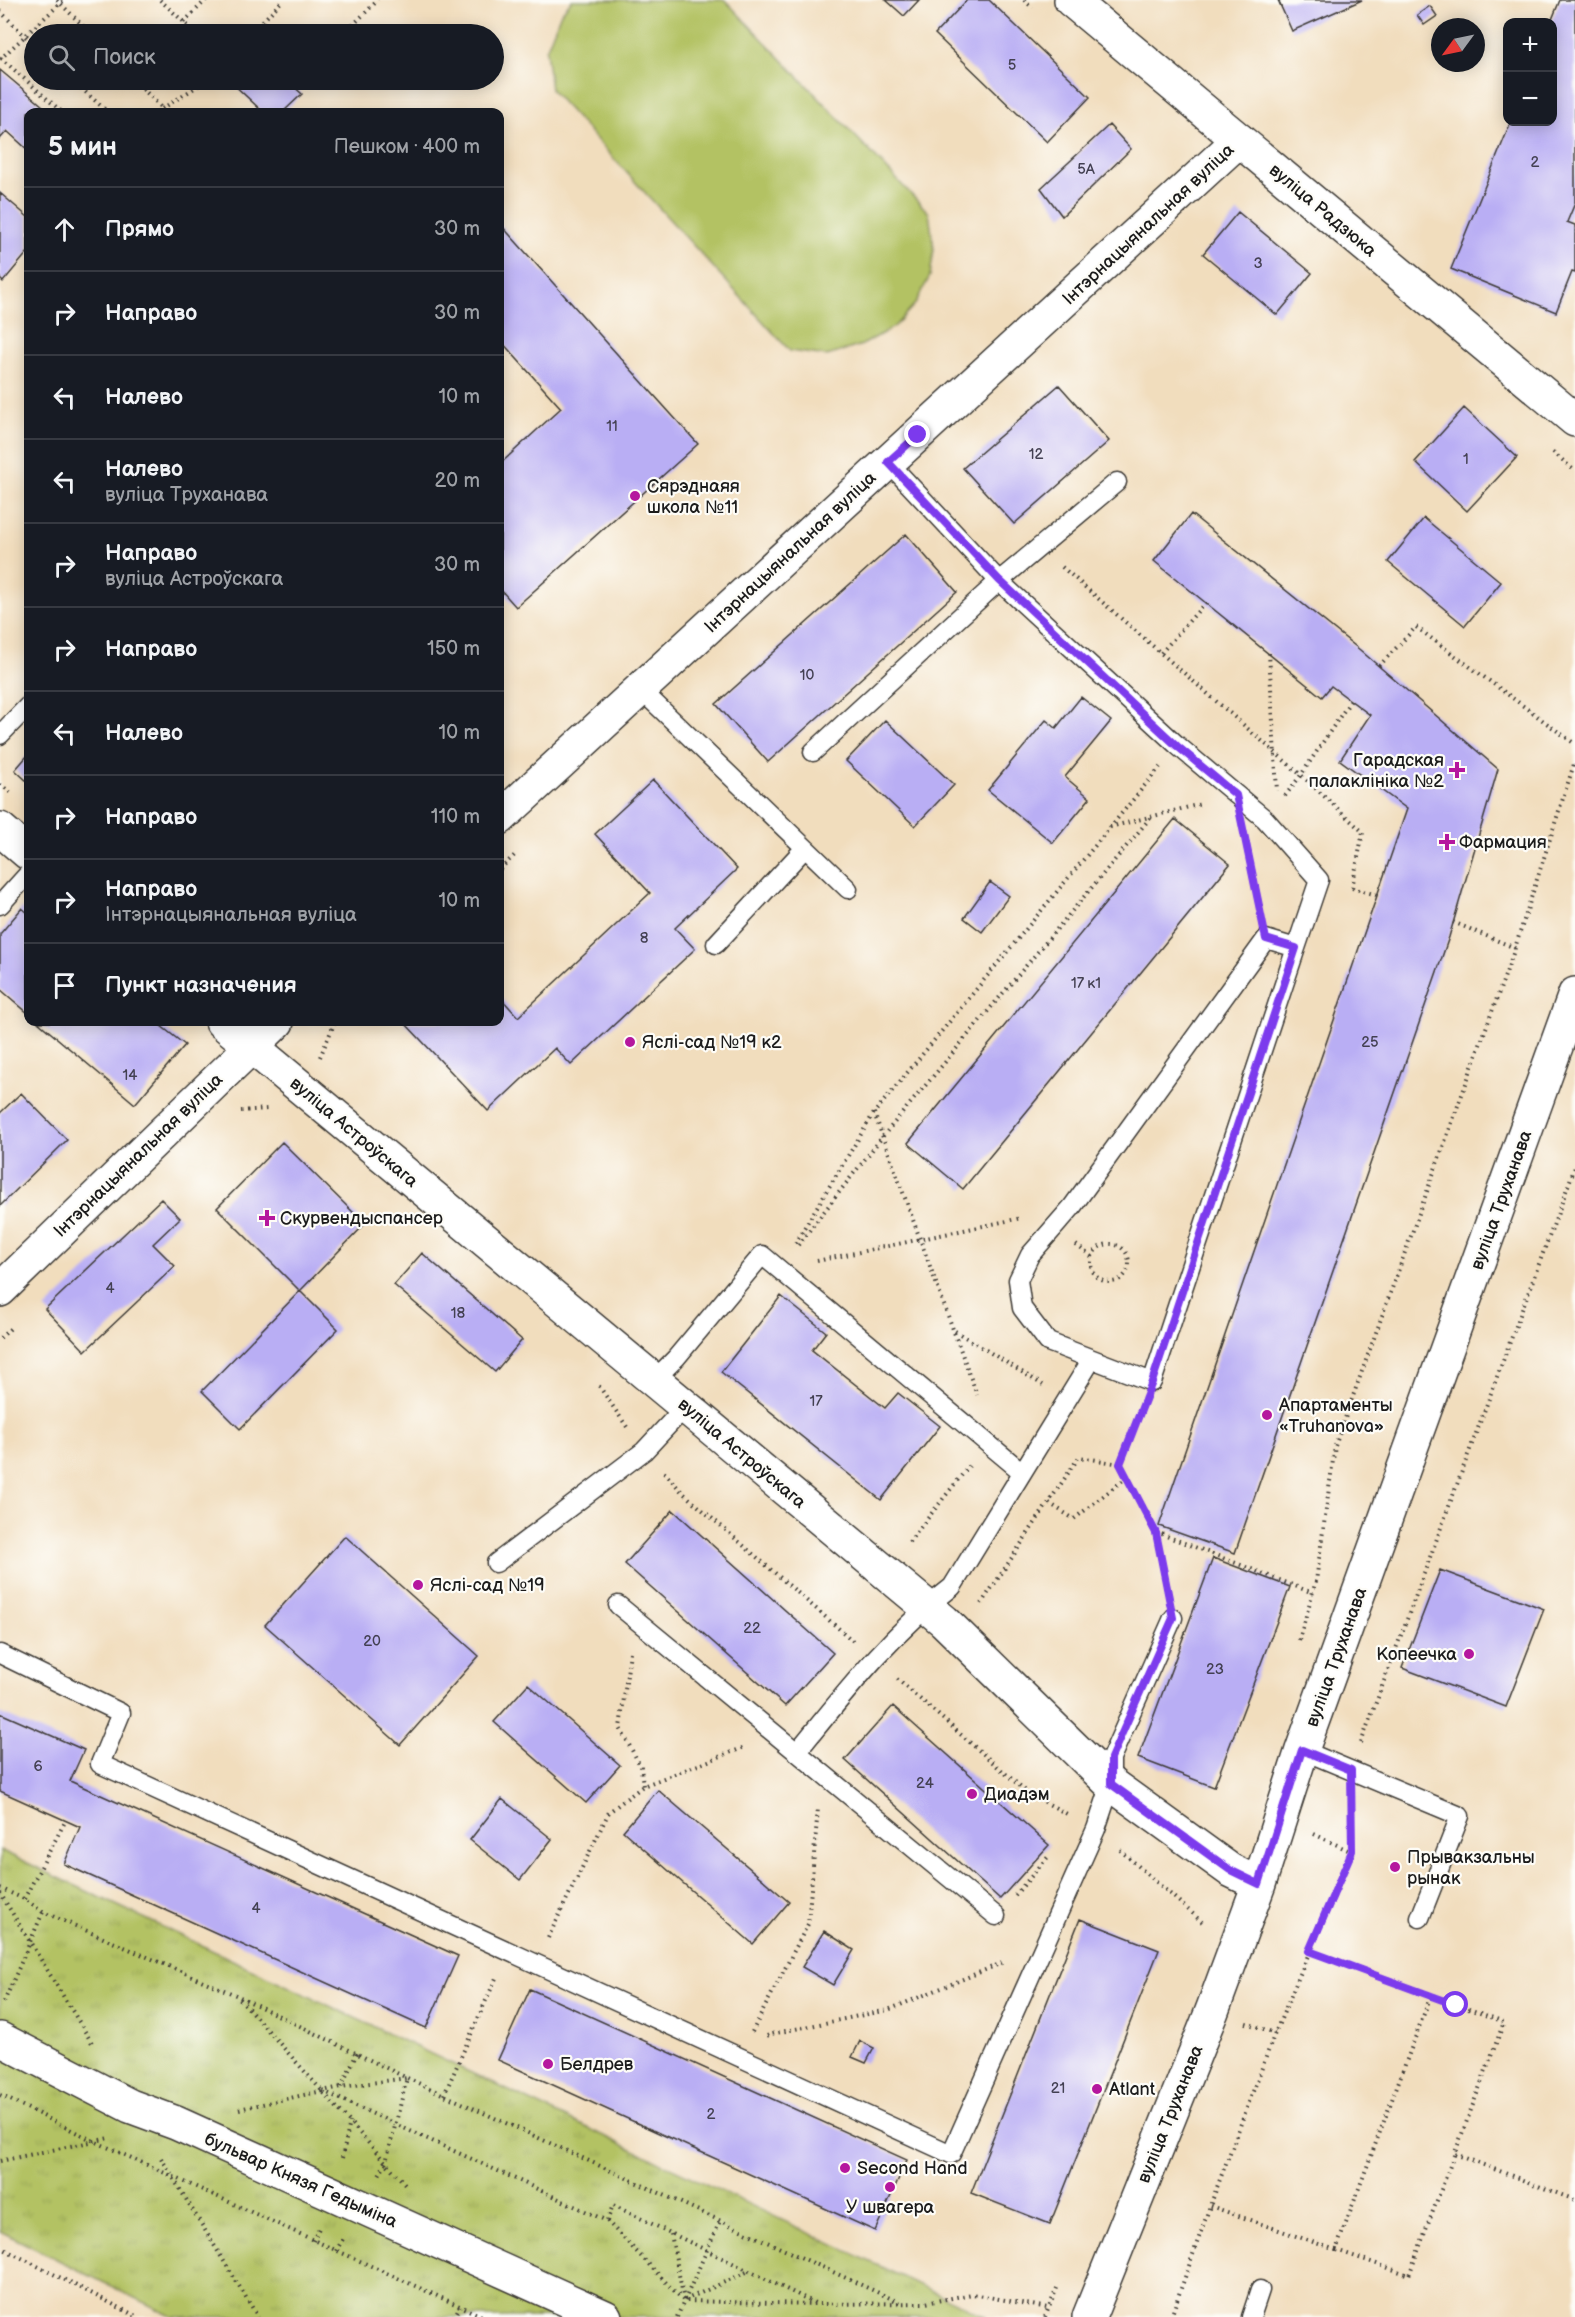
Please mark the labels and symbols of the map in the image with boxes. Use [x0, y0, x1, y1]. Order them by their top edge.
north arrow [1431, 18, 1485, 72]
house number: 5 [1008, 56, 1016, 75]
street label: Інтэрнацыянальная вуліца [1058, 139, 1239, 309]
house number: 2 [1531, 153, 1540, 172]
street label: вуліца Радзюка [1265, 159, 1381, 262]
house number: 5А [1077, 160, 1096, 179]
house number: 3 [1253, 254, 1263, 273]
house number: 11 [606, 417, 618, 436]
route end [904, 421, 930, 447]
house number: 12 [1029, 445, 1043, 464]
house number: 1 [1463, 450, 1469, 469]
street label: Інтэрнацыянальная вуліца [700, 467, 881, 637]
place label: Сярэднаяя школа №11 [647, 476, 740, 518]
marker: Сярэднаяя школа №11 [628, 489, 642, 503]
house number: 10 [800, 666, 814, 685]
place label: Гарадская палаклініка №2 [1309, 750, 1444, 792]
marker: Гарадская палаклініка №2 [1448, 761, 1466, 779]
place label: Фармация [1459, 832, 1547, 853]
marker: Фармация [1440, 835, 1454, 849]
house number: 8 [640, 929, 649, 948]
house number: 17 к1 [1071, 974, 1101, 993]
place label: Яслі-сад №19 к2 [642, 1032, 782, 1053]
house number: 25 [1361, 1033, 1379, 1052]
marker: Яслі-сад №19 к2 [623, 1035, 637, 1049]
house number: 14 [123, 1066, 137, 1085]
street label: Інтэрнацыянальная вуліца [50, 1069, 227, 1242]
street label: вуліца Астроўскага [285, 1073, 422, 1192]
street label: вуліца Труханава [1466, 1127, 1537, 1273]
place label: Скурвендыспансер [280, 1208, 443, 1229]
marker: Скурвендыспансер [258, 1209, 276, 1227]
house number: 4 [105, 1279, 115, 1298]
house number: 18 [451, 1304, 466, 1323]
house number: 17 [809, 1392, 823, 1411]
street label: вуліца Астроўскага [673, 1394, 810, 1513]
place label: Апартаменты «Truhanova» [1278, 1395, 1393, 1437]
marker: Апартаменты «Truhanova» [1260, 1408, 1274, 1422]
place label: Яслі-сад №19 [430, 1575, 545, 1596]
marker: Яслі-сад №19 [411, 1578, 425, 1592]
street label: вуліца Труханава [1301, 1584, 1372, 1730]
house number: 22 [743, 1619, 761, 1638]
house number: 20 [363, 1632, 381, 1651]
place label: Копеечка [1376, 1644, 1457, 1665]
marker: Копеечка [1462, 1647, 1476, 1661]
house number: 23 [1206, 1660, 1224, 1679]
house number: 6 [33, 1757, 43, 1776]
house number: 24 [916, 1774, 934, 1793]
place label: Диадэм [984, 1784, 1050, 1805]
marker: Диадэм [965, 1787, 979, 1801]
place label: Прывакзальны рынак [1407, 1847, 1535, 1889]
marker: Прывакзальны рынак [1388, 1860, 1402, 1874]
house number: 4 [251, 1899, 261, 1918]
route start [1442, 1991, 1468, 2017]
street label: вуліца Труханава [1133, 2042, 1208, 2186]
place label: Белдрев [560, 2054, 634, 2075]
marker: Белдрев [541, 2057, 555, 2071]
house number: 21 [1051, 2079, 1065, 2098]
place label: Atlant [1109, 2079, 1156, 2100]
marker: Atlant [1090, 2082, 1104, 2096]
house number: 2 [707, 2105, 716, 2124]
street label: бульвар Князя Гедыміна [201, 2128, 401, 2233]
place label: Second Hand [857, 2158, 968, 2179]
marker: Second Hand [838, 2161, 852, 2175]
marker: У швагера [883, 2180, 897, 2194]
place label: У швагера [846, 2197, 935, 2218]

